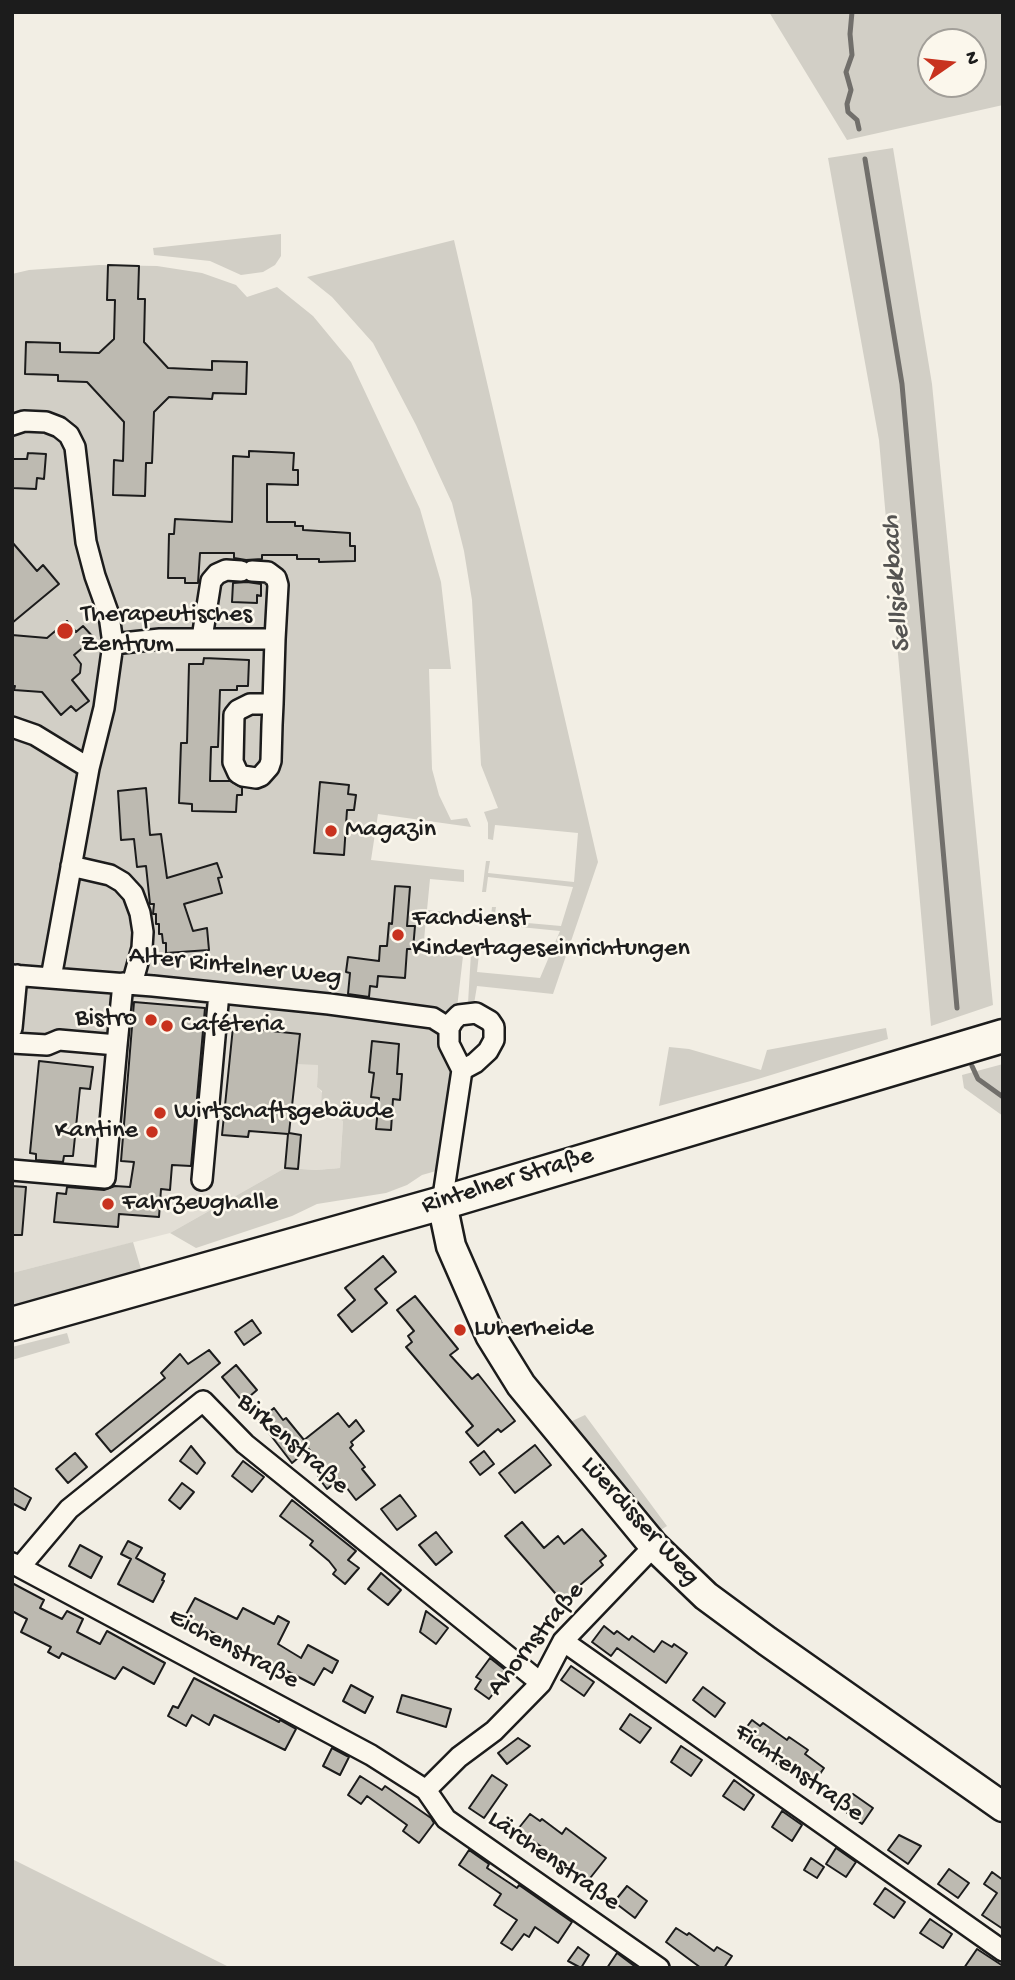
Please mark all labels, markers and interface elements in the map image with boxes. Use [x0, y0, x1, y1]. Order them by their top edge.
north arrow [917, 28, 987, 98]
text: N [958, 49, 984, 67]
water label: Sellsiekbach [875, 514, 921, 654]
place label: Therapeutisches Zentrum [81, 600, 252, 662]
marker: Therapeutisches Zentrum [55, 621, 75, 641]
place label: Magazin [345, 815, 436, 847]
marker: Magazin [323, 823, 339, 839]
place label: Fachdienst Kindertageseinrichtungen [412, 904, 690, 965]
marker: Fachdienst Kindertageseinrichtungen [390, 927, 406, 943]
street label: Alter Rintelner Weg [127, 941, 343, 995]
place label: Bistro [75, 1004, 137, 1036]
place label: Caféteria [181, 1010, 284, 1042]
marker: Bistro [143, 1012, 159, 1028]
marker: Caféteria [159, 1018, 175, 1034]
place label: Wirtschaftsgebäude [174, 1097, 394, 1129]
marker: Wirtschaftsgebäude [152, 1105, 168, 1121]
place label: Kantine [55, 1116, 138, 1148]
marker: Kantine [144, 1124, 160, 1140]
street label: Rintelner Straße [418, 1141, 598, 1223]
place label: Fahrzeughalle [122, 1188, 278, 1220]
marker: Fahrzeughalle [100, 1196, 116, 1212]
place label: Luherheide [474, 1314, 594, 1346]
marker: Luherheide [452, 1322, 468, 1338]
street label: Birkenstraße [229, 1388, 355, 1502]
street label: Lüerdisser Weg [573, 1451, 705, 1593]
street label: Ahornstraße [482, 1577, 592, 1703]
street label: Eichenstraße [162, 1603, 304, 1697]
street label: Fichtenstraße [727, 1718, 869, 1830]
street label: Lärchenstraße [481, 1805, 625, 1919]

